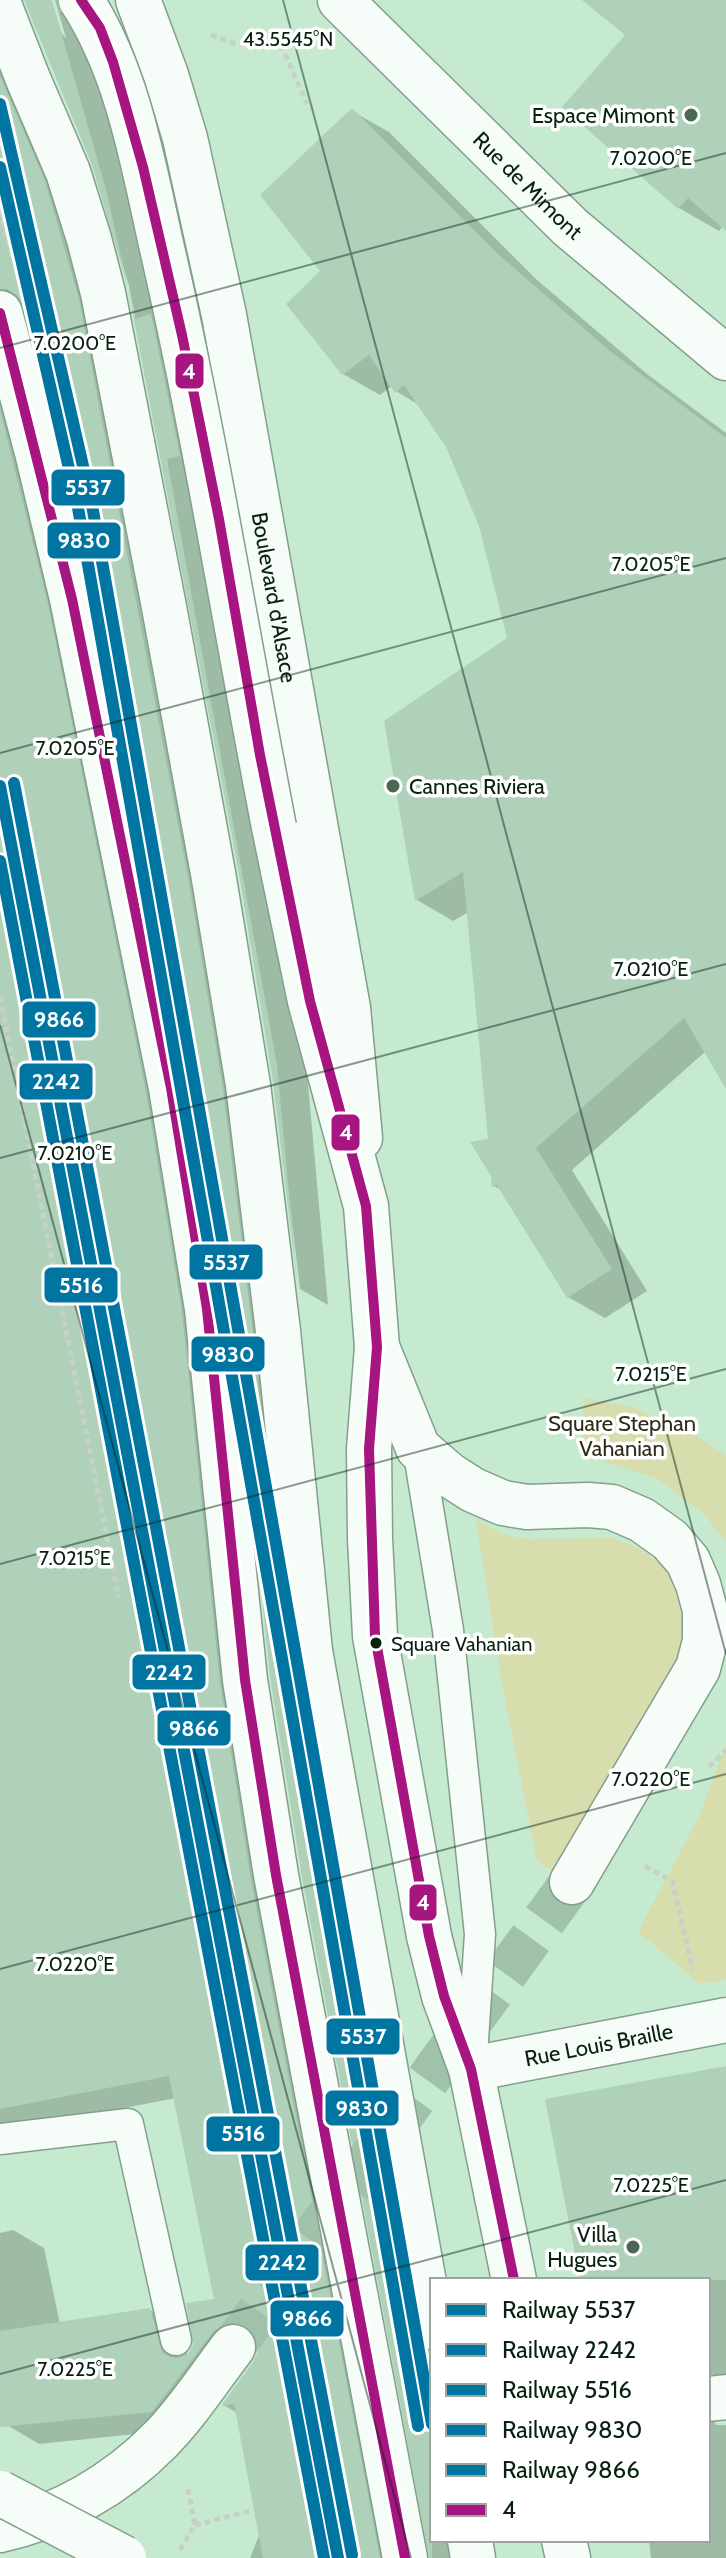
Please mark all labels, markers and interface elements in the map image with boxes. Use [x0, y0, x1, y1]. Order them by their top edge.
text: 43.5545°N [243, 27, 333, 51]
place label: Espace Mimont [532, 102, 676, 129]
marker: Espace Mimont [682, 106, 700, 124]
street label: Rue de Mimont [467, 126, 588, 246]
text: 7.0200°E [610, 146, 692, 170]
text: 7.0200°E [34, 331, 116, 355]
line badge: 4 [174, 352, 205, 390]
text: 4 [182, 358, 196, 385]
line badge: 5537 [50, 468, 126, 507]
text: 5537 [65, 474, 112, 501]
street label: Boulevard d'Alsace [246, 510, 303, 685]
line badge: 9830 [46, 521, 122, 560]
text: 9830 [57, 527, 111, 554]
text: 7.0205°E [611, 552, 691, 576]
text: 7.0205°E [35, 736, 115, 760]
place label: Cannes Riviera [409, 773, 545, 800]
marker: Cannes Riviera [384, 777, 402, 795]
text: 7.0210°E [614, 957, 688, 981]
line badge: 9866 [21, 1000, 97, 1039]
text: 9866 [34, 1006, 84, 1033]
line badge: 2242 [18, 1062, 94, 1101]
text: 2242 [32, 1068, 80, 1095]
line badge: 4 [330, 1113, 361, 1152]
text: 4 [339, 1119, 353, 1146]
text: 7.0210°E [38, 1141, 112, 1165]
line badge: 5537 [188, 1243, 264, 1281]
text: 5537 [203, 1249, 250, 1276]
line badge: 5516 [43, 1266, 119, 1304]
text: 5516 [59, 1272, 103, 1299]
line badge: 9830 [190, 1335, 266, 1373]
text: 9830 [201, 1341, 255, 1368]
text: 7.0215°E [615, 1362, 687, 1386]
park label: Square Stephan Vahanian [548, 1410, 696, 1462]
text: 7.0215°E [39, 1546, 111, 1570]
place label: Square Vahanian [391, 1632, 532, 1656]
marker: Square Vahanian [368, 1635, 384, 1651]
line badge: 2242 [131, 1653, 207, 1691]
text: 2242 [145, 1659, 193, 1686]
line badge: 9866 [156, 1709, 232, 1747]
text: 9866 [169, 1715, 219, 1742]
text: 7.0220°E [612, 1767, 690, 1791]
line badge: 4 [408, 1883, 438, 1922]
text: 4 [416, 1889, 430, 1916]
text: 7.0220°E [36, 1952, 114, 1976]
line badge: 5537 [325, 2017, 401, 2056]
street label: Rue Louis Braille [522, 2017, 675, 2072]
text: 5537 [340, 2023, 387, 2050]
line badge: 9830 [324, 2089, 400, 2127]
text: 9830 [335, 2095, 389, 2122]
line badge: 5516 [205, 2115, 281, 2153]
text: 5516 [221, 2120, 265, 2147]
text: 7.0225°E [613, 2173, 689, 2197]
place label: Villa Hugues [547, 2221, 617, 2273]
marker: Villa Hugues [624, 2238, 642, 2256]
line badge: 2242 [244, 2243, 320, 2282]
text: 2242 [258, 2249, 306, 2276]
legend [430, 2278, 710, 2542]
text: Railway 5537 [502, 2295, 635, 2324]
line badge: 9866 [269, 2299, 345, 2338]
text: 9866 [282, 2305, 332, 2332]
text: Railway 2242 [502, 2335, 636, 2364]
text: 7.0225°E [37, 2357, 113, 2381]
text: Railway 5516 [502, 2375, 632, 2404]
text: Railway 9830 [502, 2415, 642, 2444]
text: Railway 9866 [502, 2455, 640, 2484]
text: 4 [502, 2495, 516, 2524]

